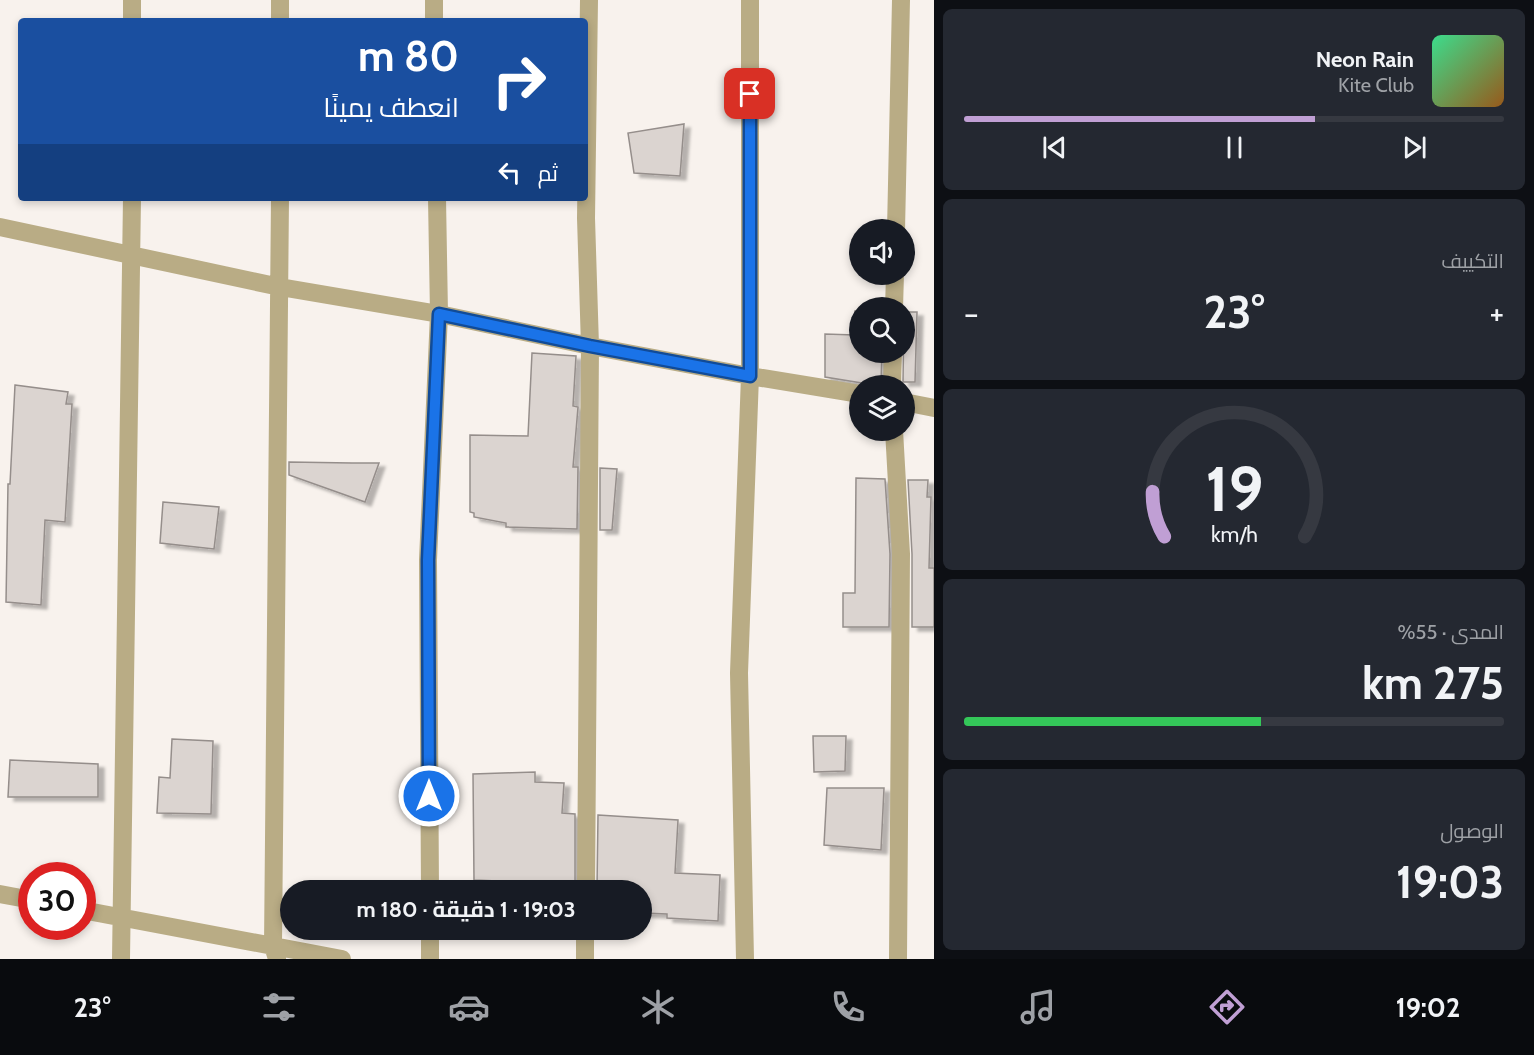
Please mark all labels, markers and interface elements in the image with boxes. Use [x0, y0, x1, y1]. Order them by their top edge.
text: 80 m [358, 30, 459, 82]
icon: right [480, 42, 558, 120]
text: Neon Rain [1316, 46, 1414, 73]
pin [724, 68, 775, 119]
text: Kite Club [1338, 73, 1414, 97]
icon: arrive [733, 77, 766, 110]
text: انعطف يمينًا [323, 91, 459, 124]
icon: previous [1038, 131, 1071, 164]
icon: pause [1218, 131, 1251, 164]
icon: next [1398, 131, 1431, 164]
icon: left [493, 156, 526, 189]
text: ثم [538, 160, 558, 187]
map controls [849, 219, 915, 441]
button: sound [849, 219, 915, 285]
text: التكييف [1441, 249, 1504, 273]
text: 23° [1203, 285, 1265, 339]
text: − [964, 293, 979, 333]
text: + [1489, 293, 1504, 333]
button: search [849, 297, 915, 363]
button: layers [849, 375, 915, 441]
text: 19 [1205, 451, 1263, 527]
text: km/h [1211, 521, 1257, 547]
text: المدى · 55% [1398, 620, 1504, 644]
text: 275 km [1362, 656, 1504, 710]
position arrow [397, 764, 461, 828]
text: الوصول [1440, 819, 1504, 843]
text: 19:03 [1396, 855, 1504, 909]
speed limit sign: 30 [18, 862, 96, 940]
text: 19:03 · 1 دقيقة · 180 m [356, 896, 576, 923]
icon: filters [258, 986, 300, 1028]
icon: car [448, 986, 490, 1028]
icon: climate [637, 986, 679, 1028]
icon: phone [827, 986, 869, 1028]
icon: music [1017, 986, 1059, 1028]
icon: directions [1206, 986, 1248, 1028]
text: 23° [74, 991, 110, 1024]
text: 19:02 [1396, 991, 1460, 1024]

